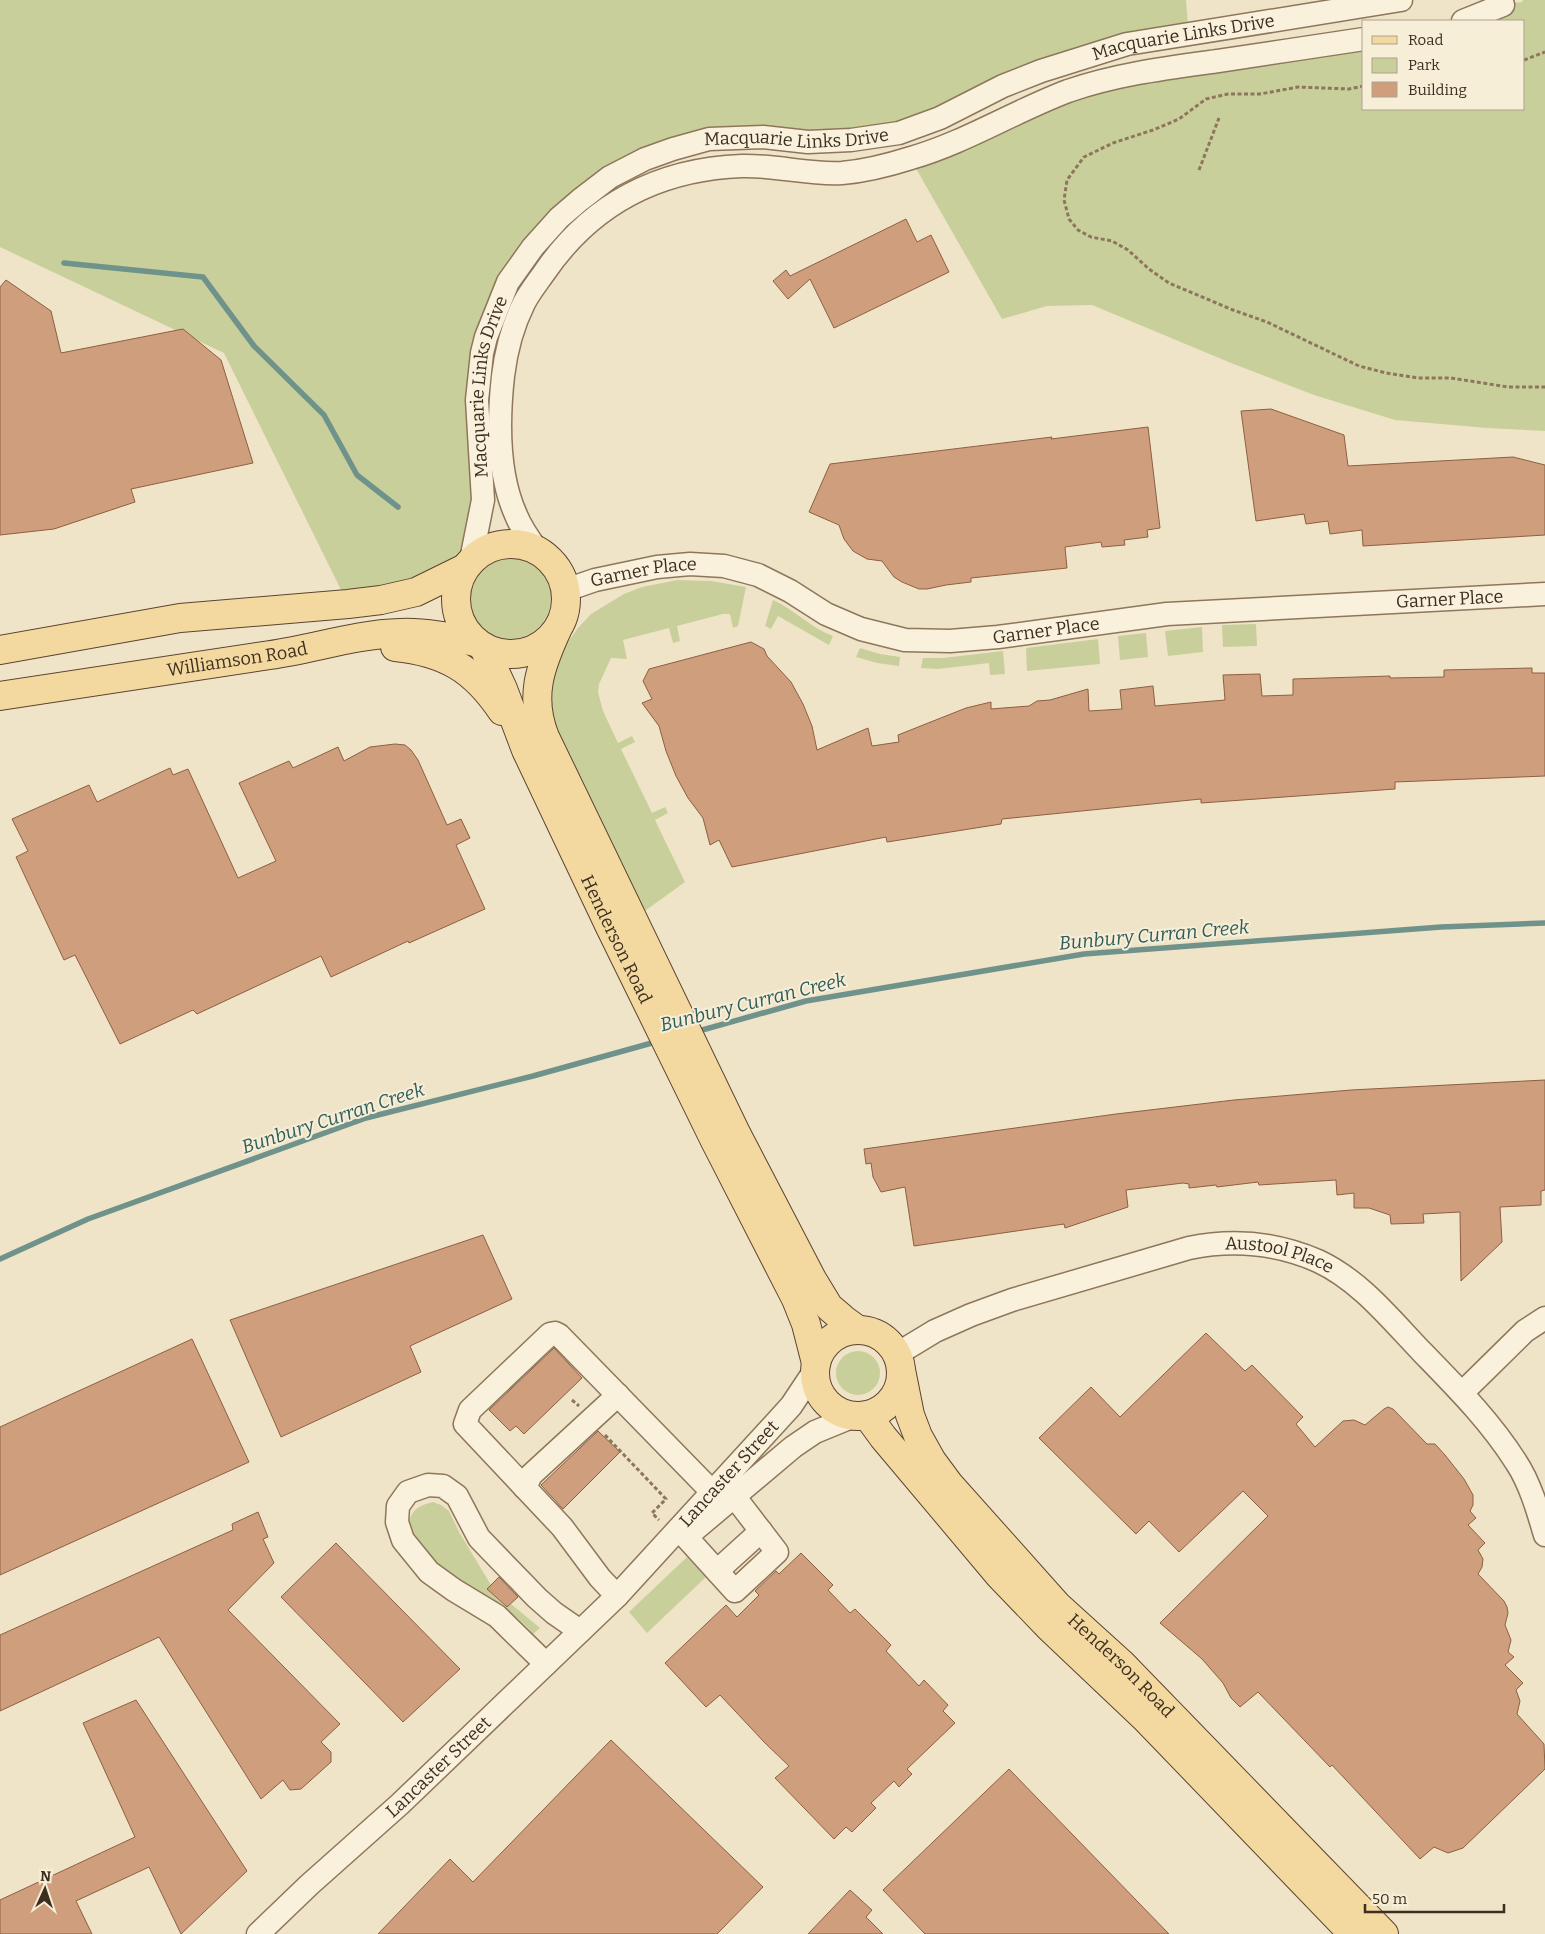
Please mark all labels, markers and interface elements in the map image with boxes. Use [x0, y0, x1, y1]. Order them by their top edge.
street label: Macquarie Links Drive [1089, 9, 1276, 65]
legend [1362, 20, 1525, 110]
text: Road [1408, 31, 1443, 49]
text: Park [1408, 56, 1440, 74]
text: Building [1408, 81, 1467, 99]
street label: Macquarie Links Drive [704, 124, 890, 153]
street label: Macquarie Links Drive [466, 293, 512, 479]
street label: Garner Place [588, 553, 697, 592]
street label: Garner Place [1395, 585, 1504, 613]
street label: Garner Place [991, 612, 1101, 649]
street label: Williamson Road [165, 637, 310, 681]
street label: Henderson Road [576, 871, 657, 1007]
water label: Bunbury Curran Creek [1058, 915, 1251, 955]
water label: Bunbury Curran Creek [658, 968, 849, 1036]
water label: Bunbury Curran Creek [239, 1077, 428, 1158]
street label: Austool Place [1225, 1232, 1338, 1278]
street label: Lancaster Street [675, 1415, 784, 1532]
street label: Henderson Road [1063, 1609, 1179, 1722]
street label: Lancaster Street [381, 1711, 496, 1822]
north arrow [20, 1864, 70, 1914]
text: N [40, 1868, 52, 1885]
scale bar [1365, 1882, 1504, 1914]
text: 50 m [1372, 1890, 1408, 1908]

